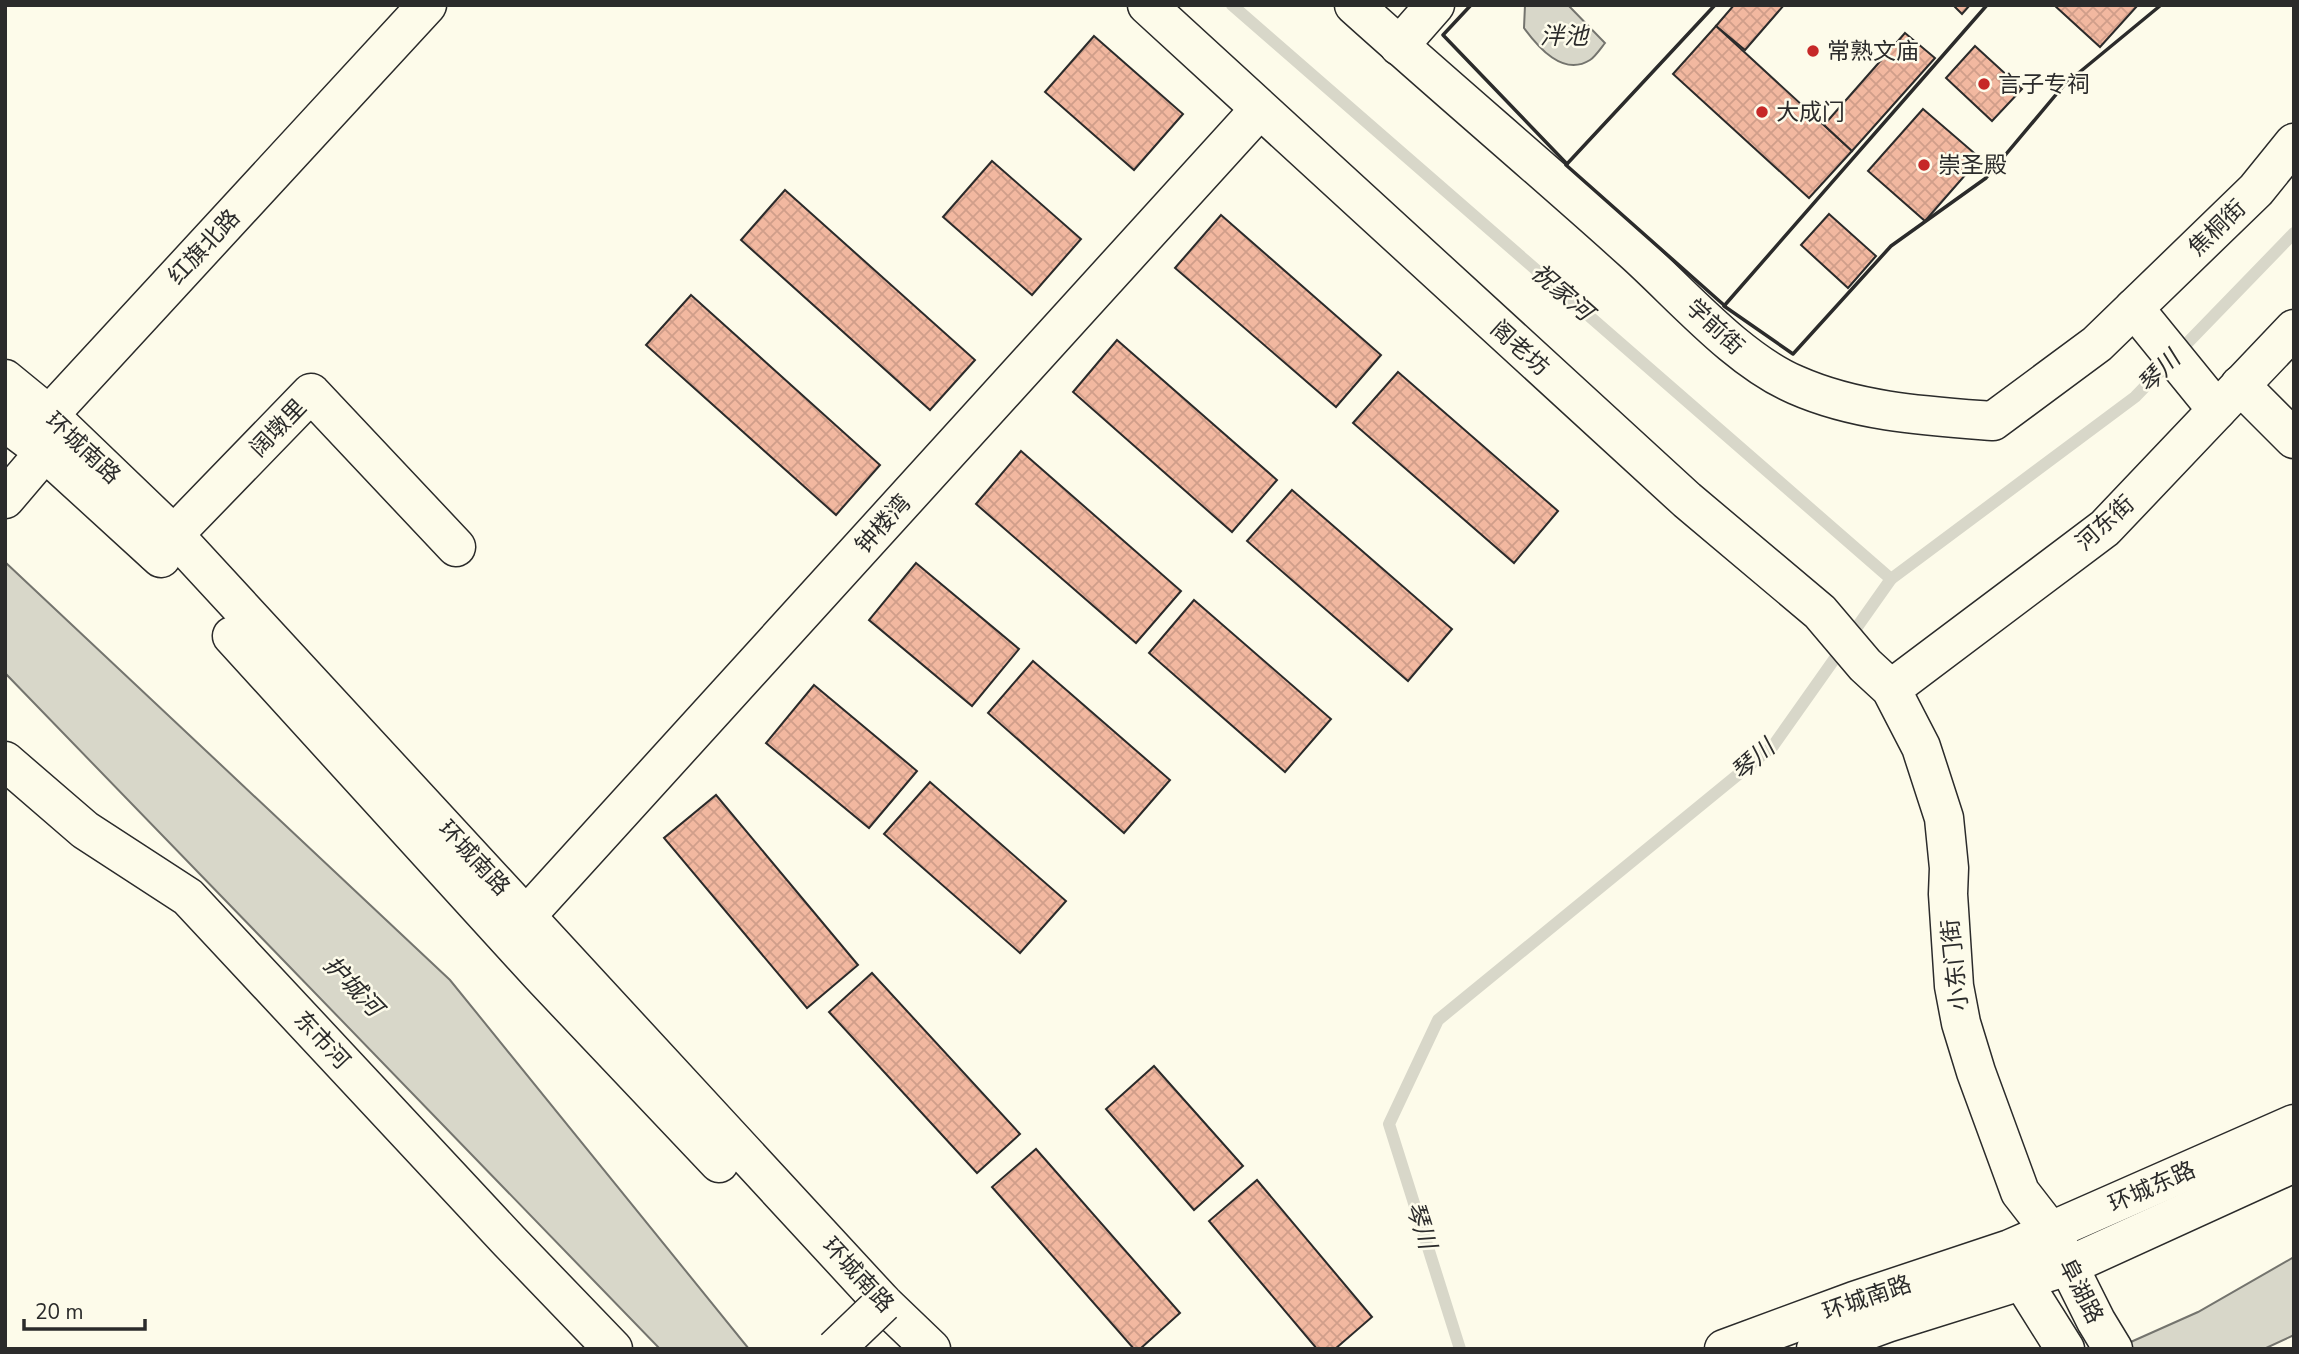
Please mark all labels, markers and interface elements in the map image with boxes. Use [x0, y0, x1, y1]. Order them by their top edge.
water label: 泮池 [1540, 20, 1590, 52]
place label: 常熟文庙 [1827, 36, 1919, 67]
marker: 常熟文庙 [1805, 43, 1821, 59]
place label: 言子专祠 [1998, 69, 2090, 100]
marker: 言子专祠 [1976, 76, 1992, 92]
place label: 大成门 [1776, 97, 1845, 128]
marker: 大成门 [1754, 104, 1770, 120]
place label: 崇圣殿 [1938, 150, 2007, 181]
marker: 崇圣殿 [1916, 157, 1932, 173]
street label: 焦桐街 [2181, 193, 2253, 263]
street label: 红旗北路 [161, 203, 247, 291]
water label: 祝家河 [1524, 256, 1603, 330]
street label: 学前街 [1679, 292, 1751, 362]
street label: 阁老坊 [1484, 313, 1556, 383]
water label: 琴川 [2131, 341, 2189, 400]
street label: 阔墩里 [243, 392, 313, 464]
street label: 环城南路 [39, 405, 127, 491]
street label: 钟楼湾 [848, 488, 918, 560]
street label: 河东街 [2069, 488, 2141, 558]
water label: 琴川 [1724, 730, 1784, 788]
street label: 环城南路 [431, 814, 517, 902]
street label: 小东门街 [1935, 918, 1975, 1012]
water label: 护城河 [316, 949, 392, 1026]
street label: 东市河 [287, 1004, 357, 1076]
street label: 环城东路 [2104, 1154, 2200, 1220]
water label: 琴川 [1398, 1197, 1445, 1256]
street label: 环城南路 [815, 1231, 901, 1319]
street label: 阜湖路 [2052, 1253, 2110, 1329]
street label: 环城南路 [1818, 1268, 1916, 1328]
scale bar [24, 1288, 145, 1332]
text: 20 m [35, 1298, 84, 1326]

